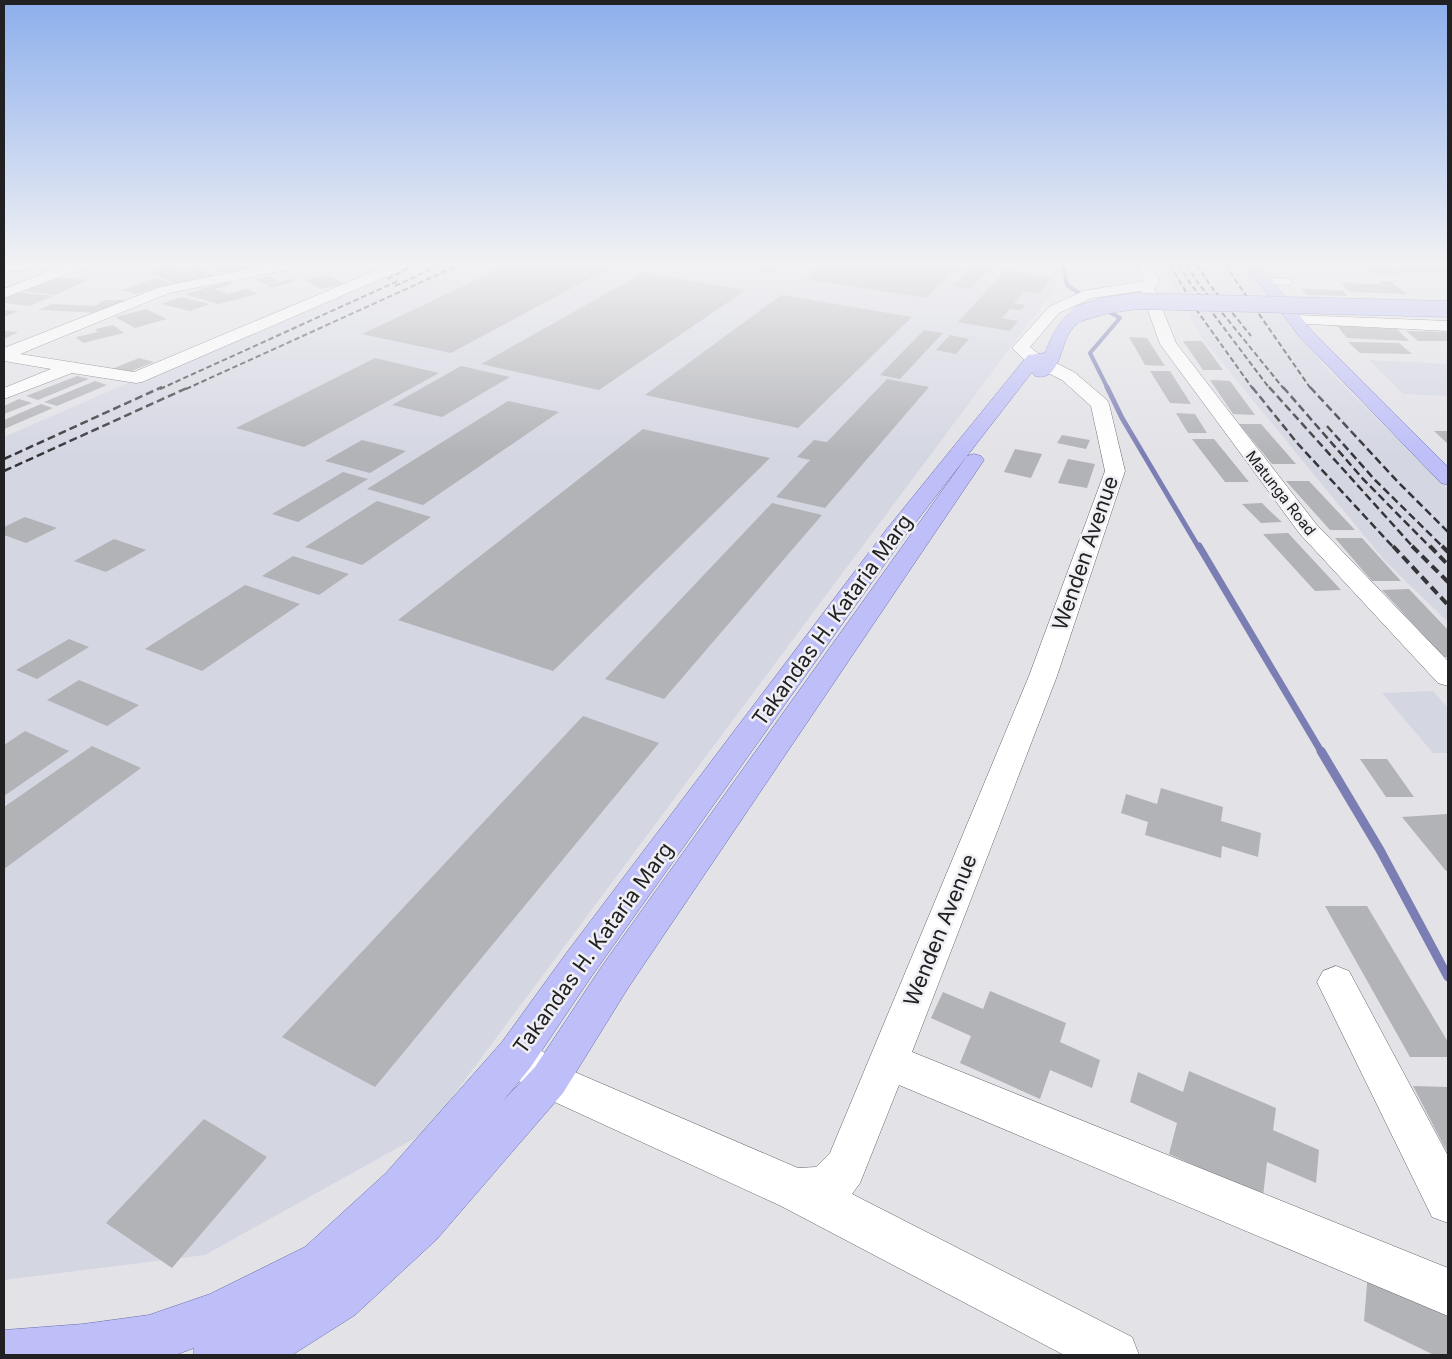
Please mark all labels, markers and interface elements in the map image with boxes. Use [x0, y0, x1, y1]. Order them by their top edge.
street label: Matunga Road [1242, 447, 1320, 539]
street label: Wenden Avenue [1047, 473, 1123, 633]
street label: Takandas H. Kataria Marg [747, 509, 917, 731]
street label: Takandas H. Kataria Marg [508, 837, 678, 1059]
street label: Wenden Avenue [898, 850, 982, 1010]

